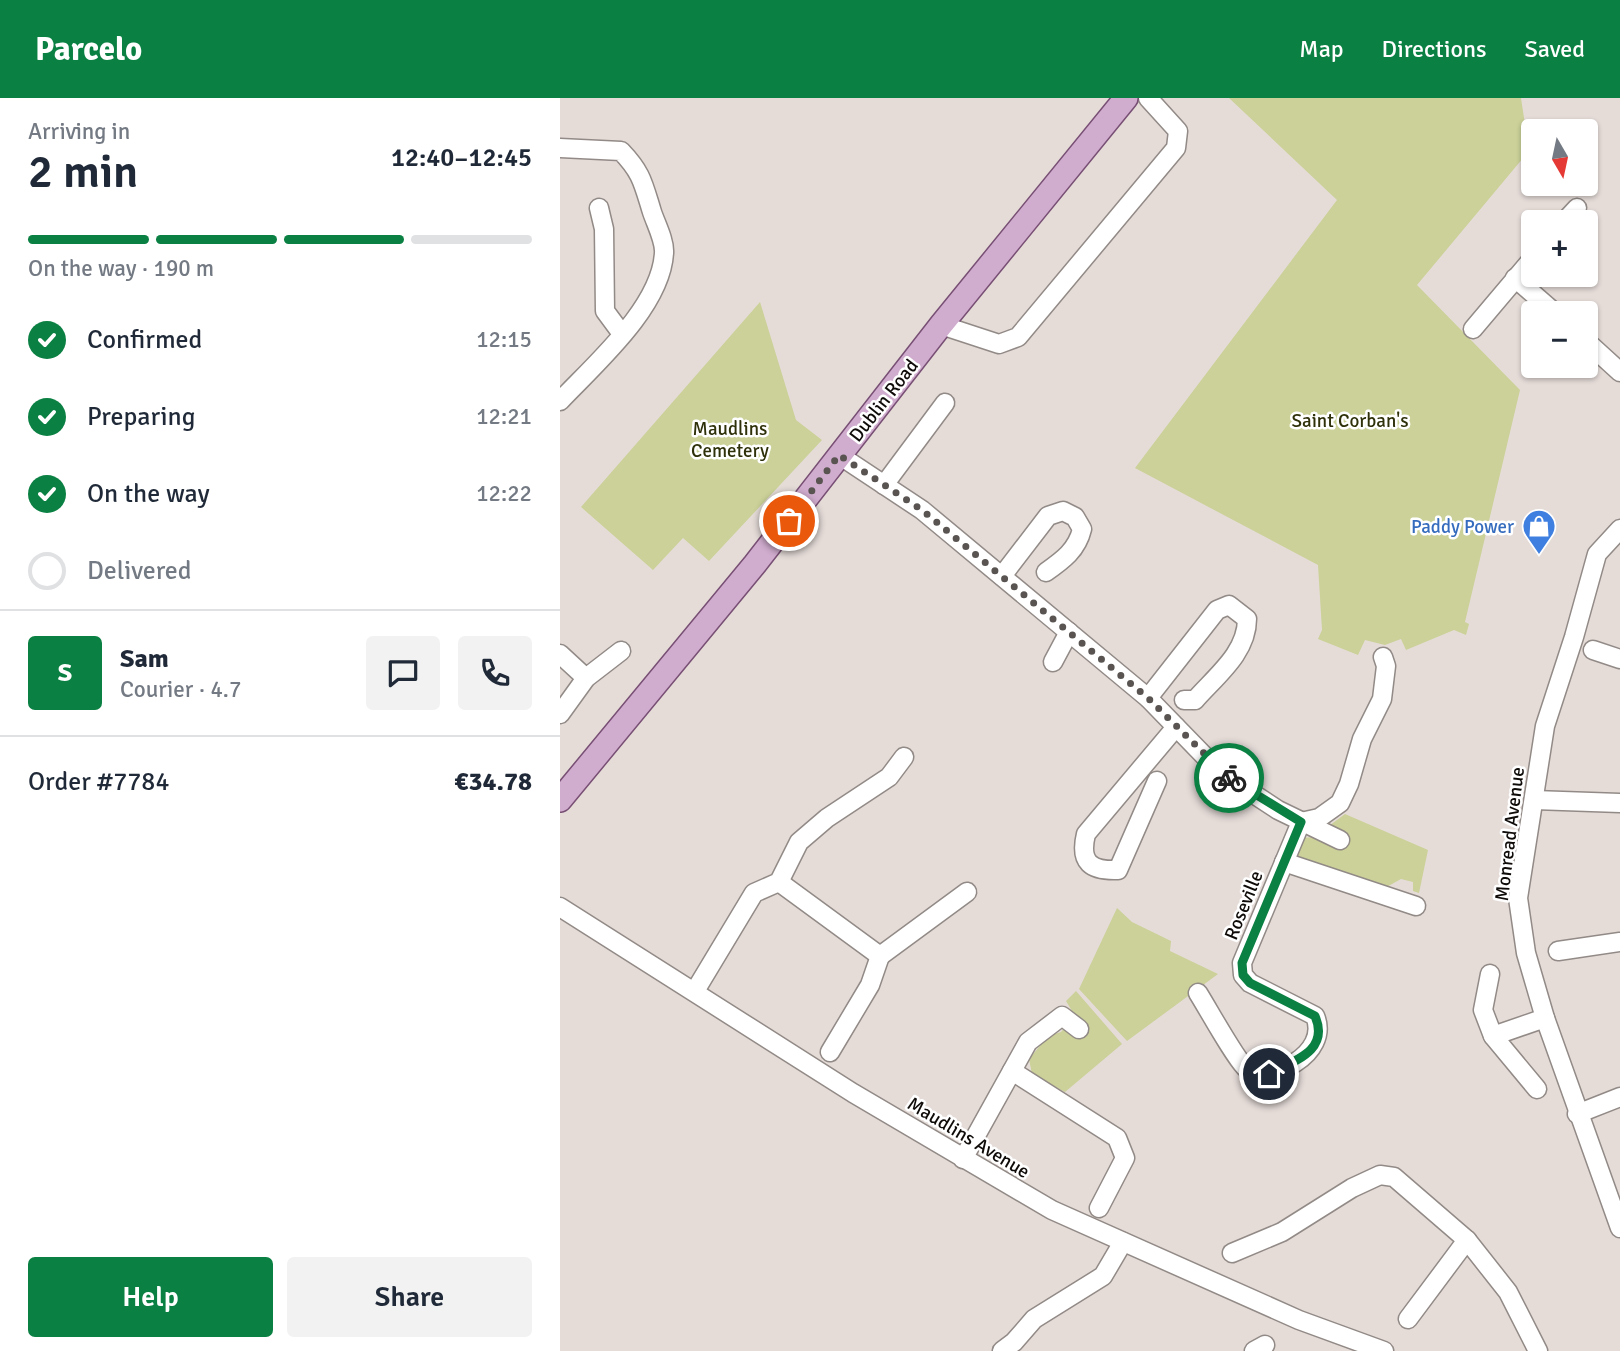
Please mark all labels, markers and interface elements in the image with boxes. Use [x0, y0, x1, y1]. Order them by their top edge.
text: Parcelo [35, 29, 142, 70]
text: Map [1299, 34, 1344, 64]
text: Directions [1382, 34, 1487, 64]
text: Saved [1525, 34, 1585, 64]
text: Arriving in [28, 117, 130, 146]
north arrow [1521, 119, 1598, 196]
map controls [1521, 119, 1598, 378]
text: 12:40–12:45 [391, 142, 532, 174]
text: 2 min [28, 144, 138, 200]
button: + [1521, 210, 1598, 287]
text: On the way · 190 m [28, 254, 214, 283]
button: − [1521, 301, 1598, 378]
icon: check [28, 321, 66, 359]
text: Confirmed [87, 324, 202, 356]
text: 12:15 [476, 325, 532, 354]
street label: Dublin Road [844, 354, 924, 447]
icon: check [28, 398, 66, 436]
text: Preparing [87, 401, 195, 433]
text: 12:21 [476, 402, 532, 431]
park label: Saint Corban's [1291, 409, 1409, 433]
park label: Maudlins Cemetery [691, 417, 769, 463]
icon: check [28, 475, 66, 513]
text: On the way [87, 478, 210, 510]
text: 12:22 [476, 479, 532, 508]
pin [759, 491, 819, 551]
icon: bag [770, 502, 808, 540]
shop icon: Paddy Power [1520, 507, 1558, 556]
place label: Paddy Power [1411, 515, 1514, 539]
text: Delivered [87, 555, 192, 587]
button: chat [366, 636, 440, 710]
button: phone [458, 636, 532, 710]
text: Sam [120, 643, 169, 675]
text: S [58, 657, 72, 689]
text: Courier · 4.7 [120, 675, 241, 704]
courier [1194, 743, 1264, 813]
icon: bike [1210, 759, 1248, 797]
text: Order #7784 [28, 766, 169, 798]
text: €34.78 [454, 766, 532, 798]
street label: Monread Avenue [1490, 766, 1530, 903]
street label: Roseville [1219, 867, 1269, 943]
pin [1239, 1044, 1299, 1104]
icon: home [1250, 1055, 1288, 1093]
street label: Maudlins Avenue [903, 1092, 1034, 1184]
button: Help [28, 1257, 273, 1337]
button: Share [287, 1257, 532, 1337]

